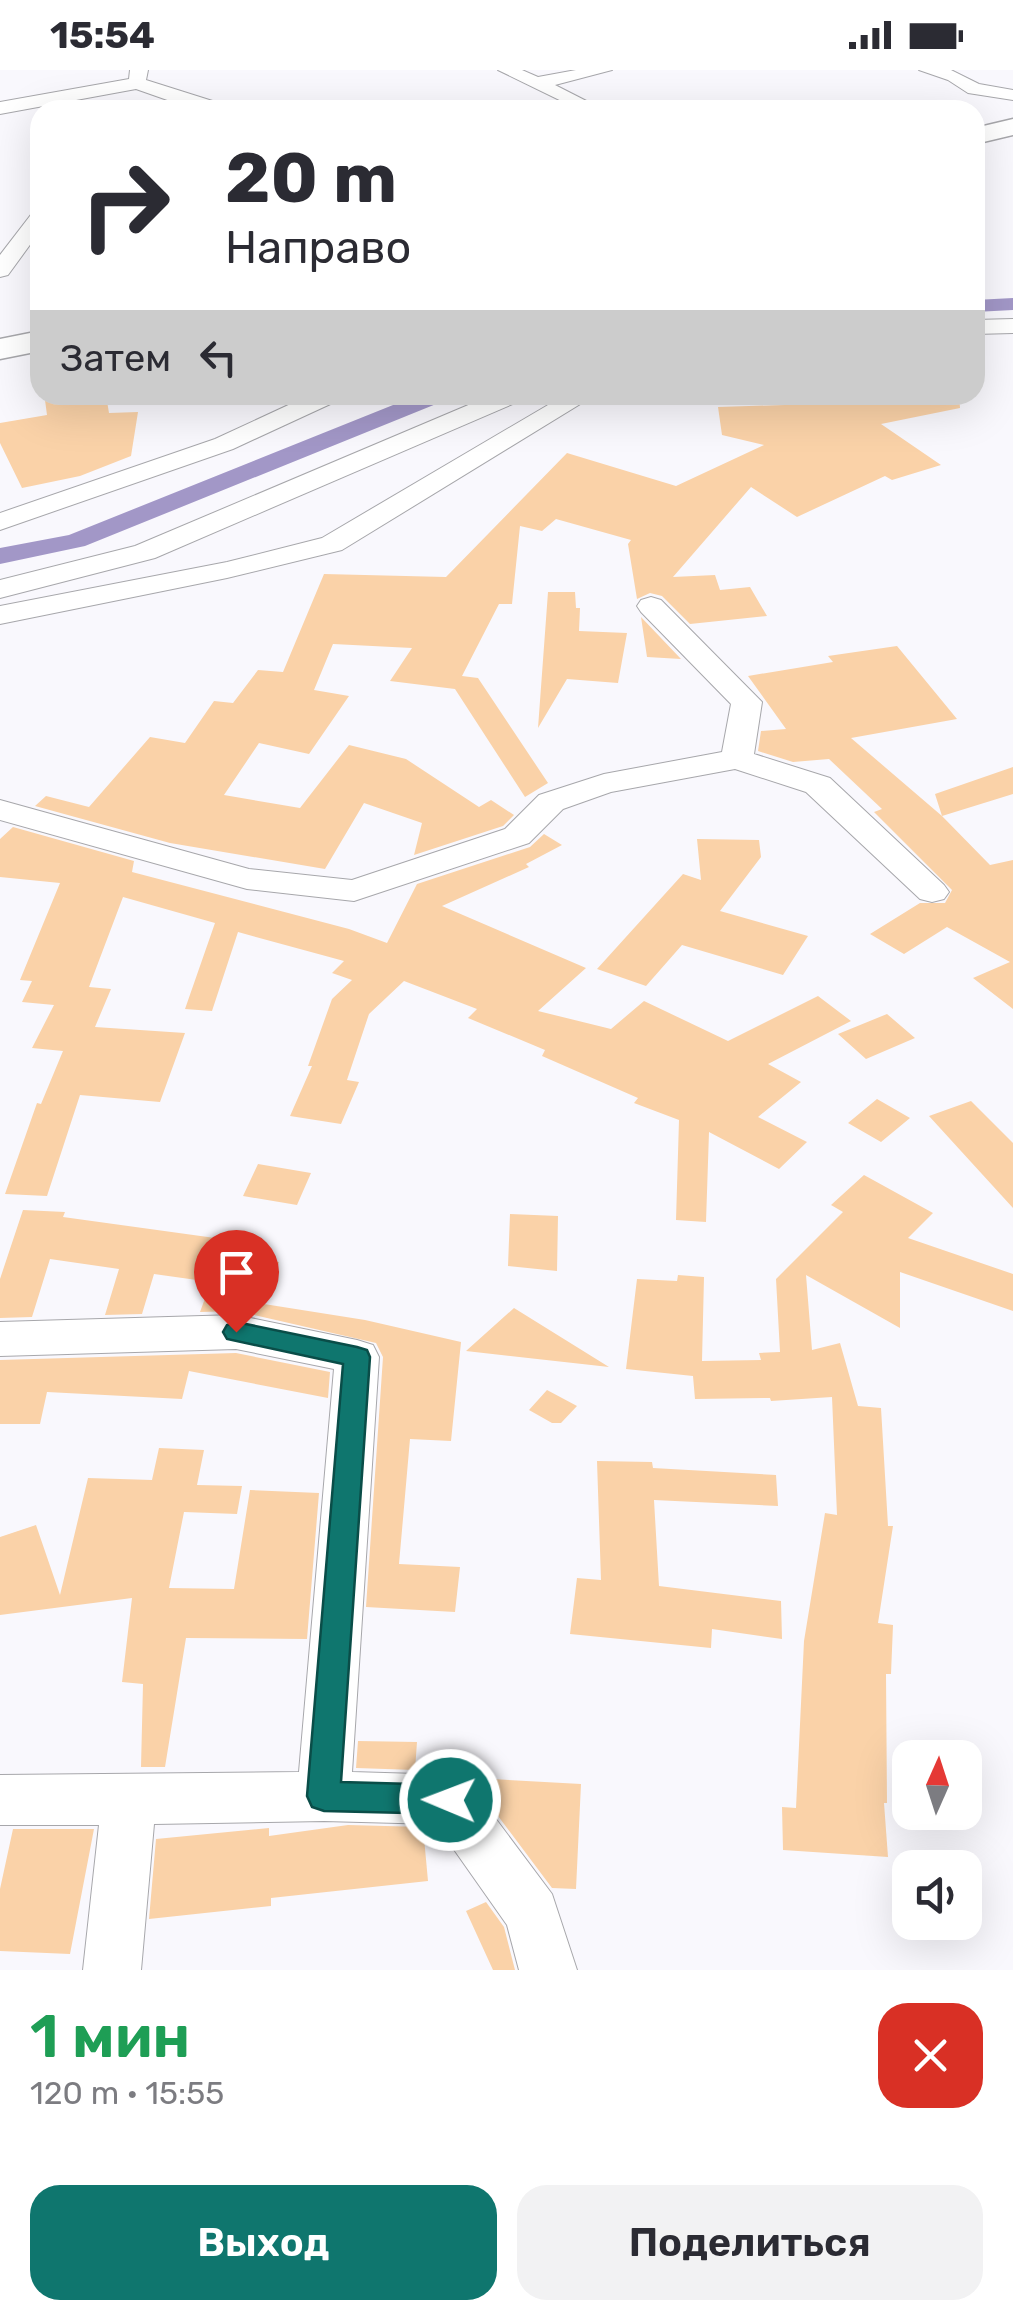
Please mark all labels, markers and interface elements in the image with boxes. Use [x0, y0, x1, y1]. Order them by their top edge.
text: 15:54 [50, 12, 155, 58]
text: 20 m [225, 137, 397, 220]
icon: right [60, 140, 190, 270]
text: Направо [225, 221, 411, 274]
icon: left [191, 330, 246, 385]
text: Затем [60, 335, 171, 381]
pin [194, 1230, 279, 1333]
icon: arrive [209, 1245, 264, 1300]
north arrow [892, 1740, 982, 1830]
map controls [892, 1740, 982, 1940]
position arrow [398, 1748, 502, 1852]
button: sound [892, 1850, 982, 1940]
text: 1 мин [30, 2001, 190, 2072]
button: close [878, 2003, 983, 2108]
text: 120 m · 15:55 [30, 2074, 224, 2112]
button: Выход [30, 2185, 497, 2300]
button: Поделиться [517, 2185, 983, 2300]

